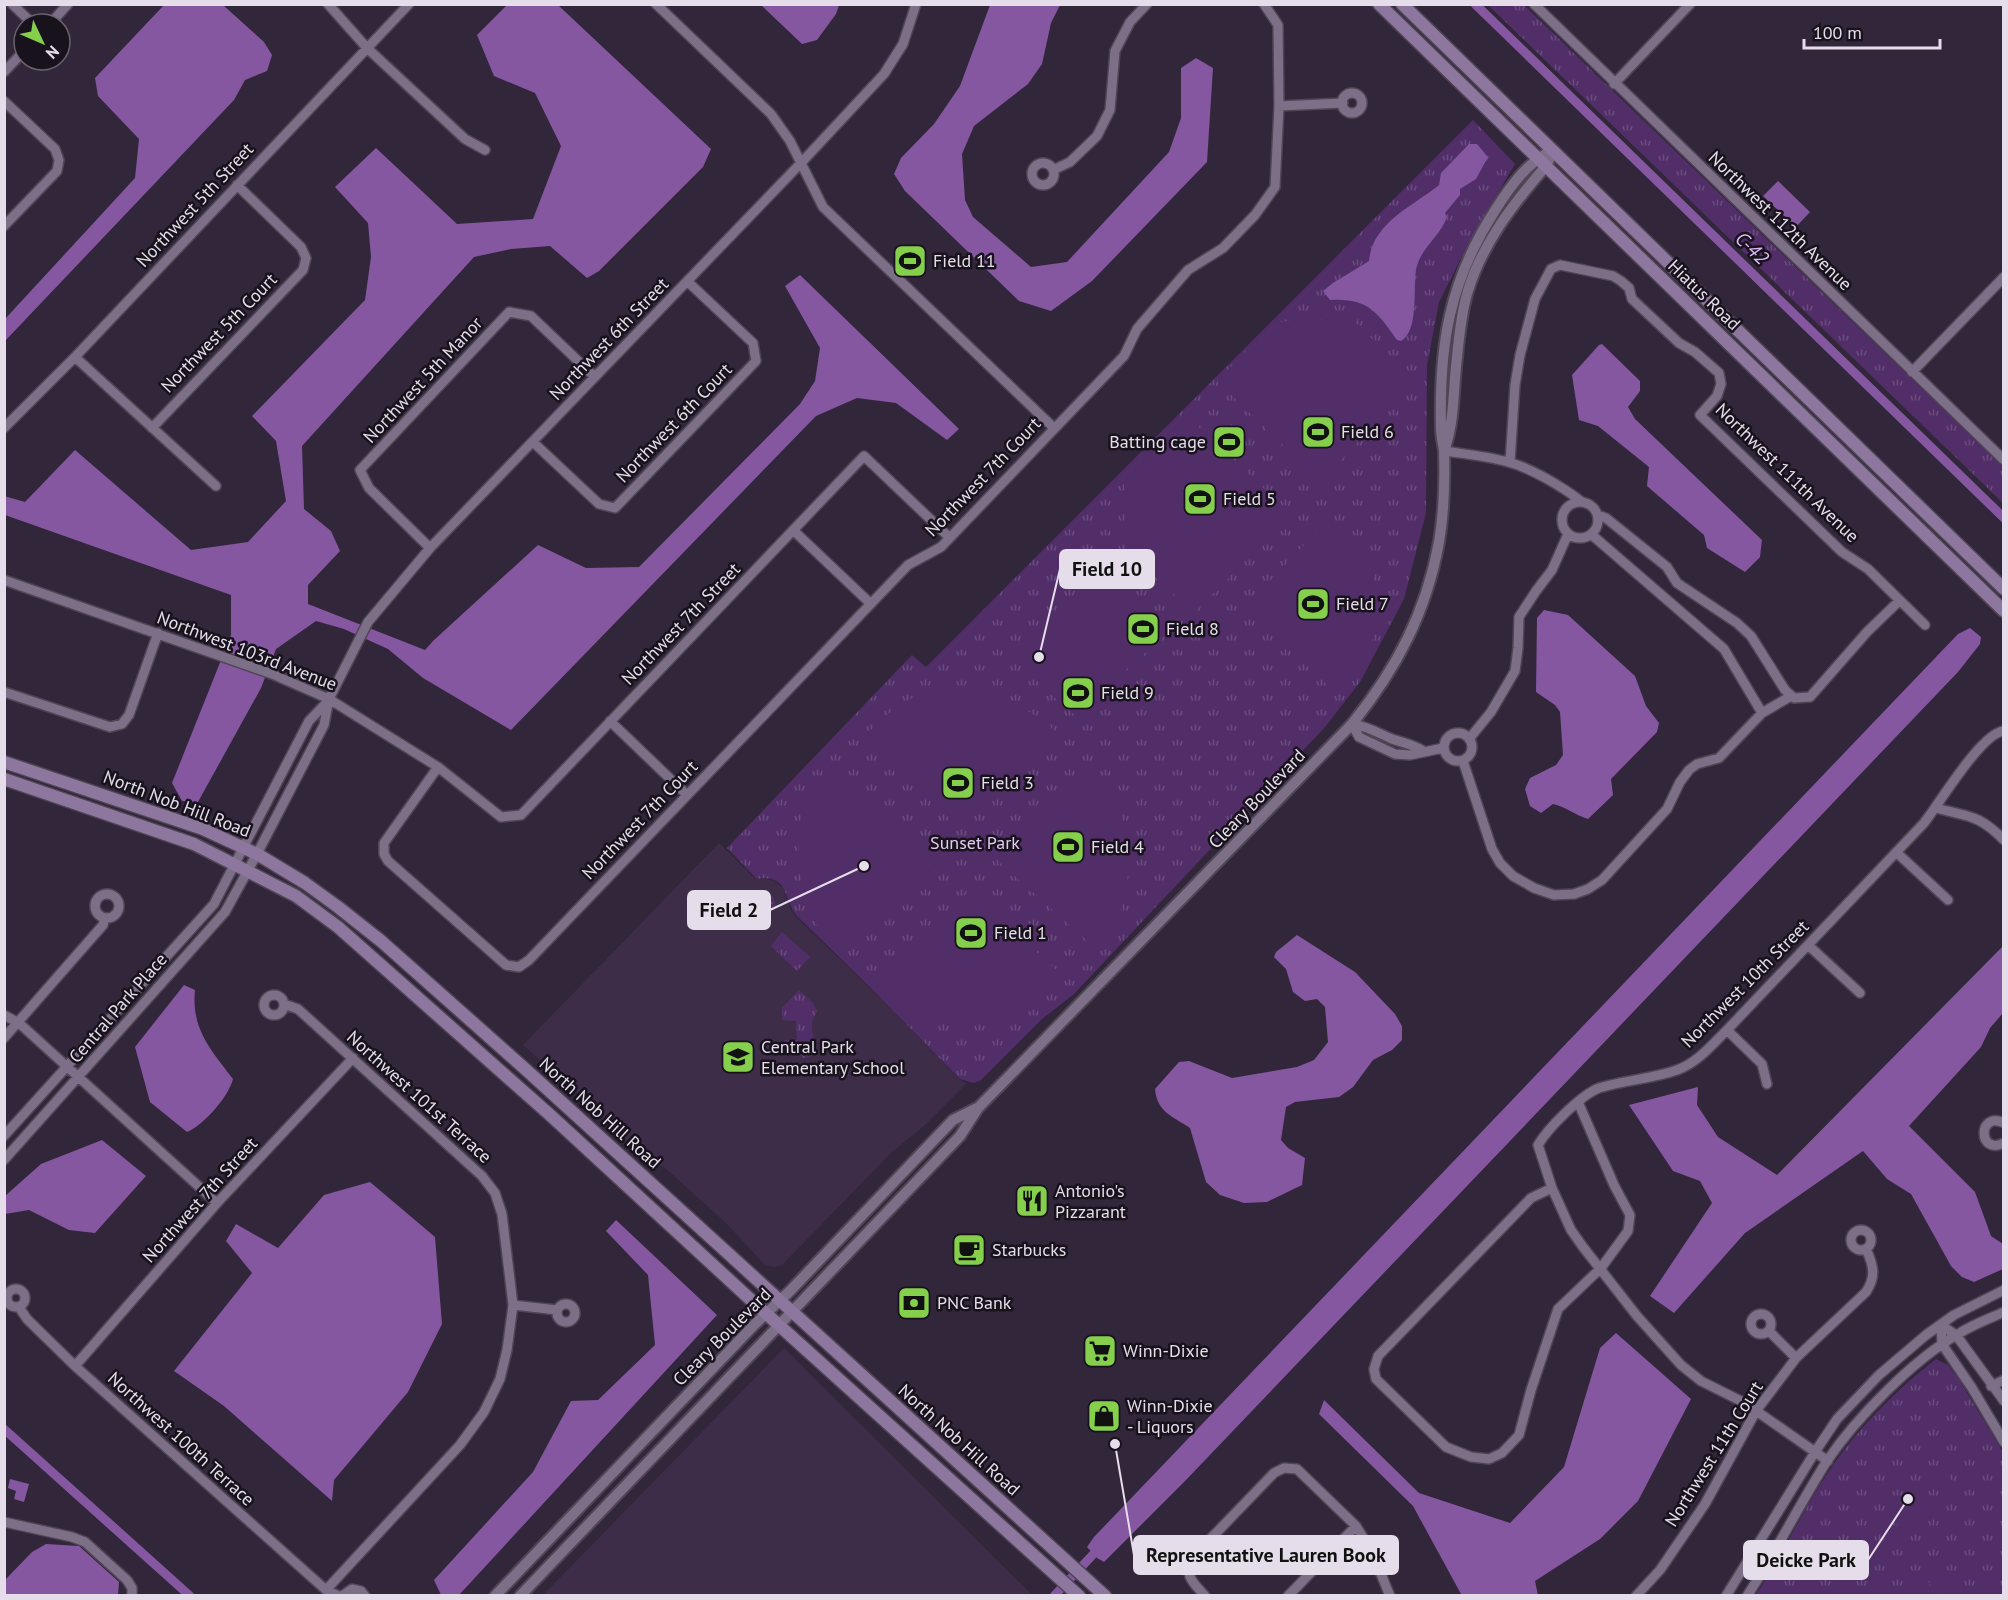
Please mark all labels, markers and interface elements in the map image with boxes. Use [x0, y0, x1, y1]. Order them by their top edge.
north arrow [12, 12, 72, 72]
scale bar [1804, 12, 1940, 50]
text: 100 m [1813, 21, 1862, 44]
text: N [42, 42, 64, 63]
street label: Northwest 5th Street [131, 138, 258, 272]
street label: Northwest 112th Avenue [1704, 146, 1857, 295]
water label: C-42 [1730, 226, 1775, 271]
sports icon: Field 11 [892, 243, 928, 279]
place label: Field 11 [933, 249, 996, 272]
street label: Hiatus Road [1663, 254, 1745, 335]
street label: Northwest 5th Court [156, 268, 282, 397]
street label: Northwest 6th Street [544, 273, 673, 405]
street label: Northwest 5th Manor [358, 312, 487, 448]
street label: Northwest 6th Court [611, 358, 737, 487]
street label: Northwest 111th Avenue [1711, 398, 1864, 547]
street label: Northwest 7th Court [920, 412, 1045, 541]
sports icon: Field 6 [1300, 414, 1336, 450]
place label: Field 6 [1341, 420, 1394, 443]
sports icon: Batting cage [1211, 424, 1247, 460]
place label: Batting cage [1109, 430, 1206, 453]
sports icon: Field 5 [1182, 481, 1218, 517]
place label: Field 5 [1223, 487, 1276, 510]
callout: Field 10 [1060, 550, 1154, 588]
text: Field 10 [1072, 556, 1142, 582]
street label: Northwest 7th Street [616, 558, 745, 690]
sports icon: Field 7 [1295, 586, 1331, 622]
place label: Field 7 [1336, 592, 1389, 615]
street label: Northwest 103rd Avenue [154, 606, 340, 695]
sports icon: Field 8 [1125, 611, 1161, 647]
place label: Field 8 [1166, 617, 1219, 640]
sports icon: Field 9 [1060, 675, 1096, 711]
place label: Field 9 [1101, 681, 1154, 704]
street label: Cleary Boulevard [1203, 744, 1310, 853]
street label: Northwest 7th Court [577, 755, 702, 884]
street label: North Nob Hill Road [100, 765, 254, 842]
sports icon: Field 3 [940, 765, 976, 801]
place label: Field 3 [981, 771, 1034, 794]
sports icon: Field 4 [1050, 829, 1086, 865]
park label: Sunset Park [930, 831, 1020, 854]
place label: Field 4 [1091, 835, 1144, 858]
callout: Field 2 [688, 891, 770, 929]
text: Field 2 [700, 897, 758, 923]
sports icon: Field 1 [953, 915, 989, 951]
street label: Northwest 10th Street [1676, 915, 1813, 1052]
place label: Field 1 [994, 921, 1047, 944]
street label: Central Park Place [64, 948, 172, 1067]
street label: Northwest 101st Terrace [342, 1025, 497, 1168]
place label: Central Park Elementary School [761, 1035, 905, 1079]
school or university icon: Central Park Elementary School [720, 1039, 756, 1075]
street label: North Nob Hill Road [535, 1052, 666, 1173]
street label: Northwest 7th Street [137, 1132, 262, 1267]
place label: Antonio's Pizzarant [1055, 1179, 1126, 1223]
restaurant icon: Antonio's Pizzarant [1014, 1183, 1050, 1219]
cafe icon: Starbucks [951, 1232, 987, 1268]
place label: Starbucks [992, 1238, 1066, 1261]
street label: Cleary Boulevard [668, 1283, 776, 1391]
bank icon: PNC Bank [896, 1285, 932, 1321]
place label: PNC Bank [937, 1291, 1012, 1314]
supermarket icon: Winn-Dixie [1082, 1333, 1118, 1369]
place label: Winn-Dixie [1123, 1339, 1209, 1362]
street label: Northwest 100th Terrace [103, 1367, 259, 1511]
street label: Northwest 11th Court [1660, 1377, 1768, 1531]
street label: North Nob Hill Road [894, 1379, 1025, 1500]
place label: Winn-Dixie - Liquors [1127, 1394, 1213, 1438]
shop icon: Winn-Dixie - Liquors [1086, 1398, 1122, 1434]
callout: Representative Lauren Book [1134, 1536, 1398, 1574]
callout: Deicke Park [1744, 1541, 1868, 1579]
text: Representative Lauren Book [1146, 1542, 1386, 1568]
text: Deicke Park [1756, 1547, 1856, 1573]

